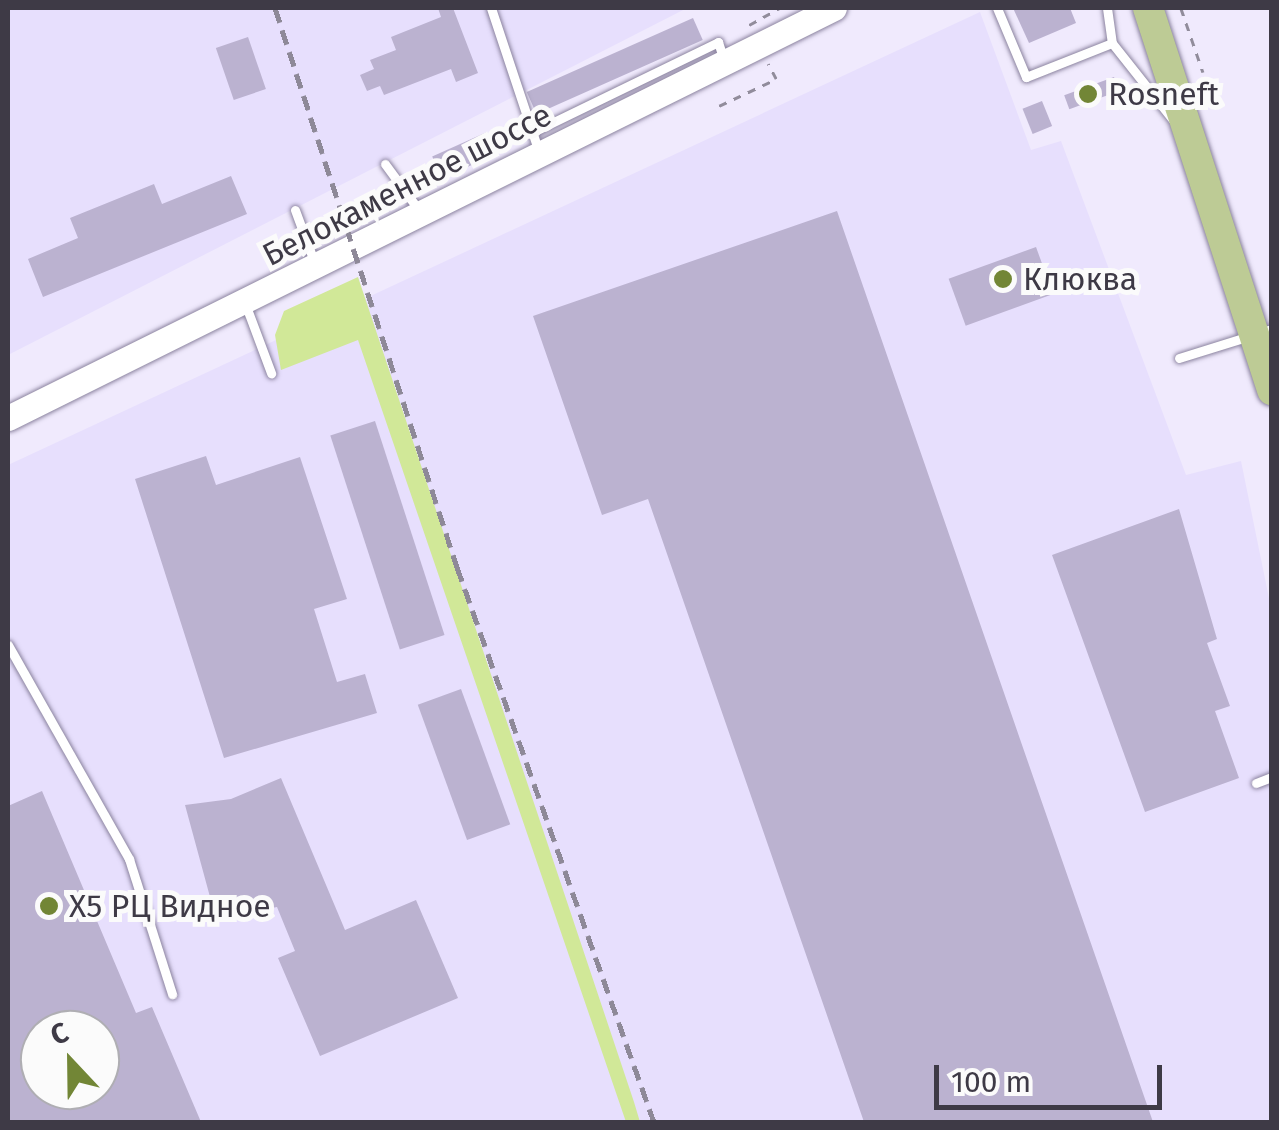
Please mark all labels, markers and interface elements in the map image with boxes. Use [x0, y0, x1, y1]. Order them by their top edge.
place label: Rosneft [1108, 75, 1219, 113]
marker: Rosneft [1077, 83, 1099, 105]
street label: Белокаменное шоссе [256, 96, 558, 274]
place label: Клюква [1023, 260, 1137, 298]
marker: Клюква [992, 268, 1014, 290]
place label: X5 РЦ Видное [69, 887, 271, 925]
marker: X5 РЦ Видное [38, 895, 60, 917]
north arrow [20, 1010, 120, 1110]
text: С [46, 1015, 73, 1052]
scale bar [939, 1045, 1166, 1107]
text: 100 m [951, 1064, 1031, 1100]

